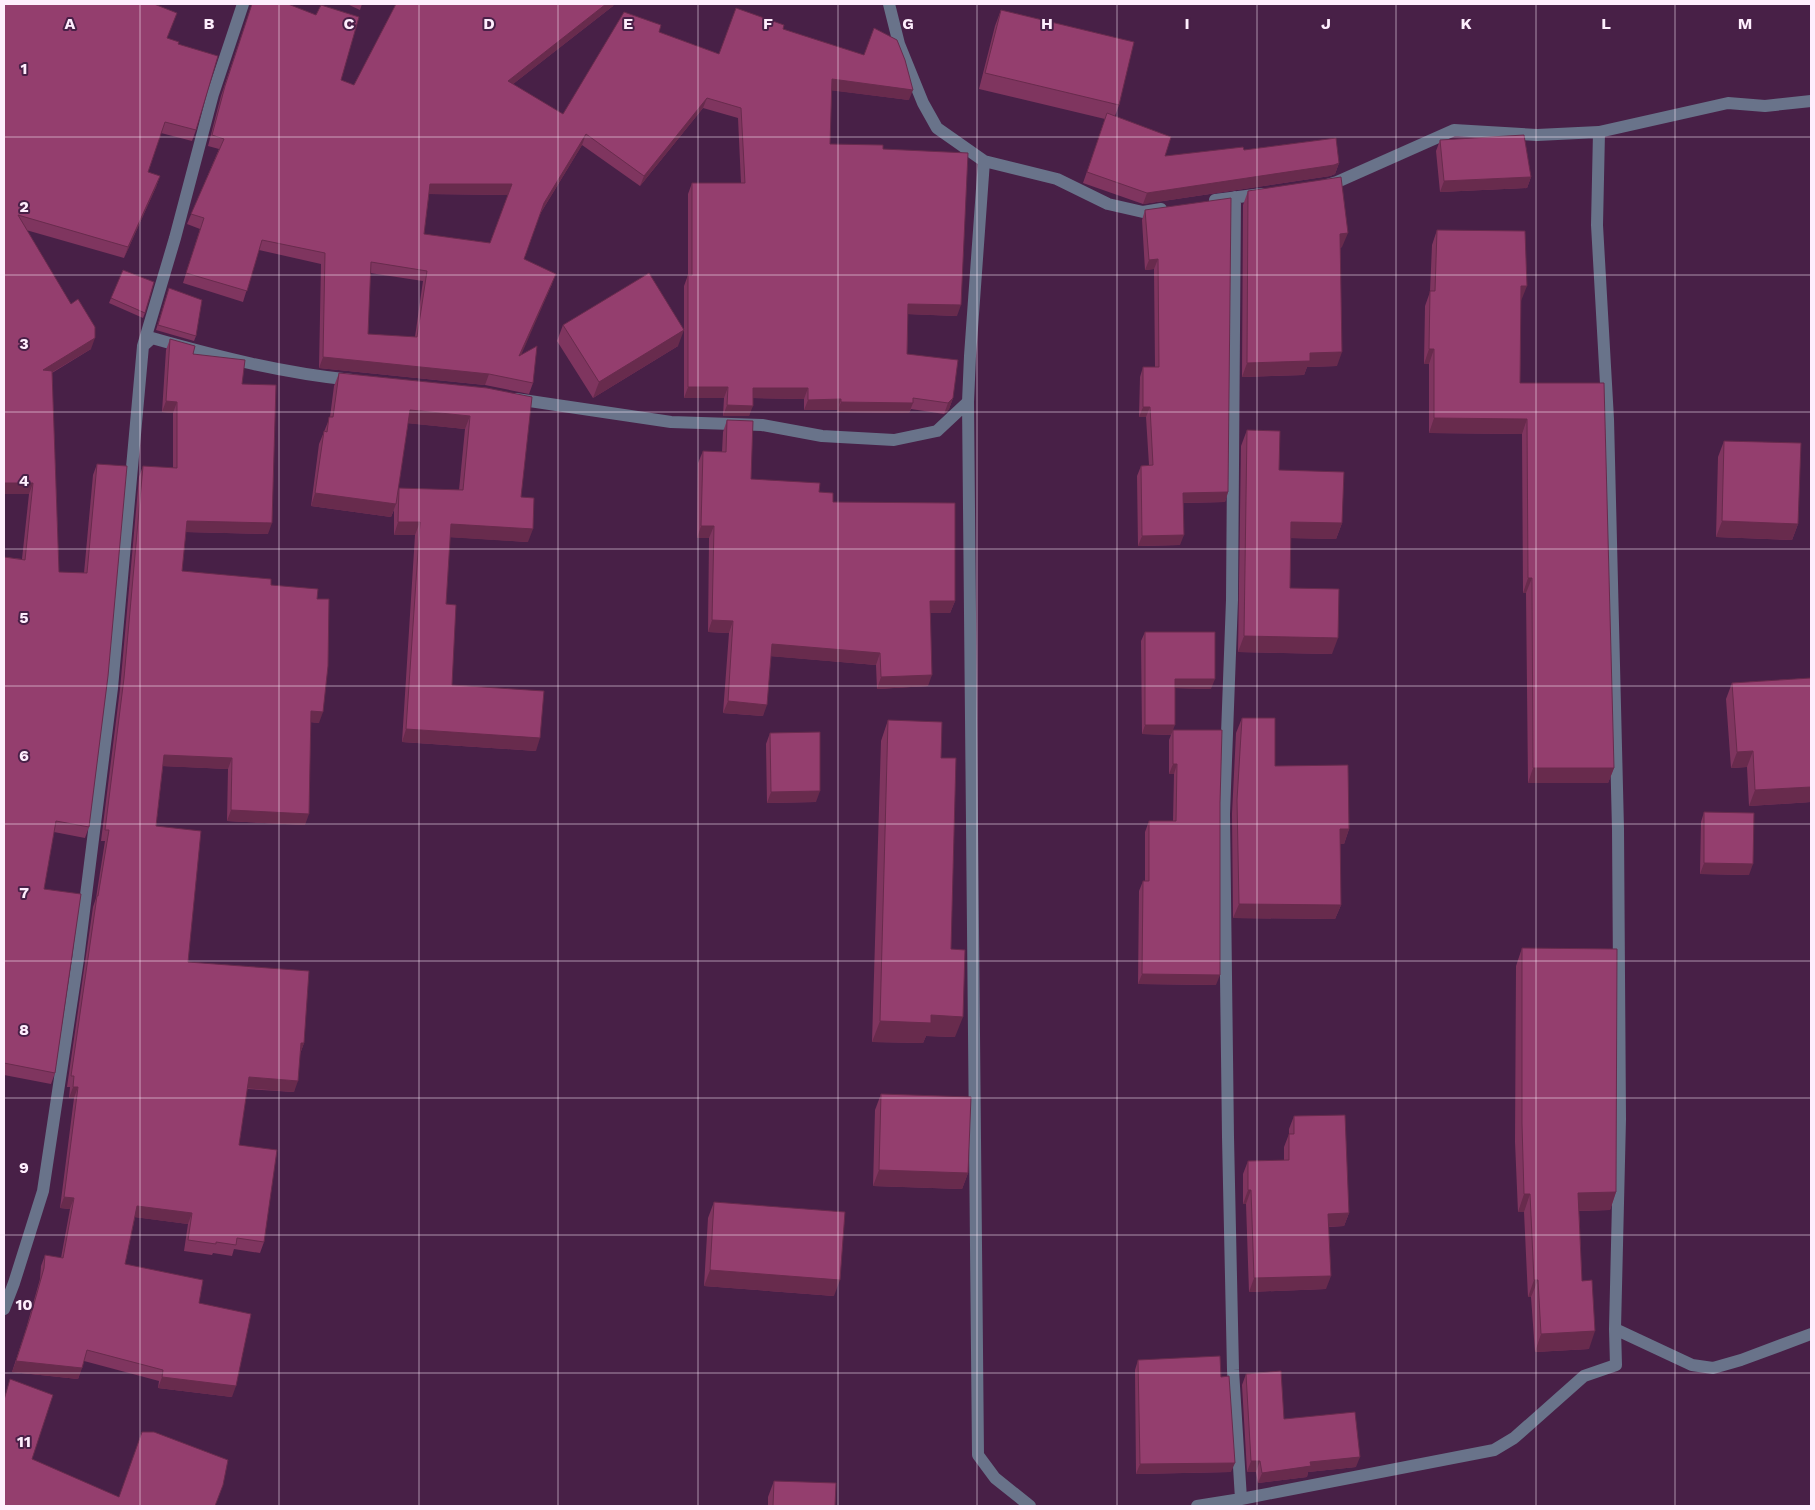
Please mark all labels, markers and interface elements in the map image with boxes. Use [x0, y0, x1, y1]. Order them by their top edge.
text: A [65, 14, 76, 33]
text: B [204, 14, 215, 33]
text: C [344, 14, 355, 33]
text: D [483, 14, 495, 33]
text: E [623, 14, 633, 33]
text: F [763, 14, 773, 33]
text: G [902, 14, 914, 33]
text: H [1041, 14, 1053, 33]
text: I [1184, 14, 1190, 33]
text: J [1321, 14, 1331, 33]
text: K [1460, 14, 1472, 33]
text: L [1601, 14, 1611, 33]
text: M [1738, 14, 1752, 33]
text: 1 [21, 59, 27, 78]
text: 2 [19, 197, 29, 216]
text: 3 [19, 334, 29, 353]
text: 4 [19, 471, 29, 490]
text: 5 [19, 608, 29, 627]
text: 6 [19, 746, 29, 765]
text: 7 [19, 883, 29, 902]
text: 8 [19, 1020, 29, 1039]
text: 9 [19, 1158, 29, 1177]
text: 10 [15, 1295, 33, 1314]
text: 11 [17, 1432, 31, 1451]

